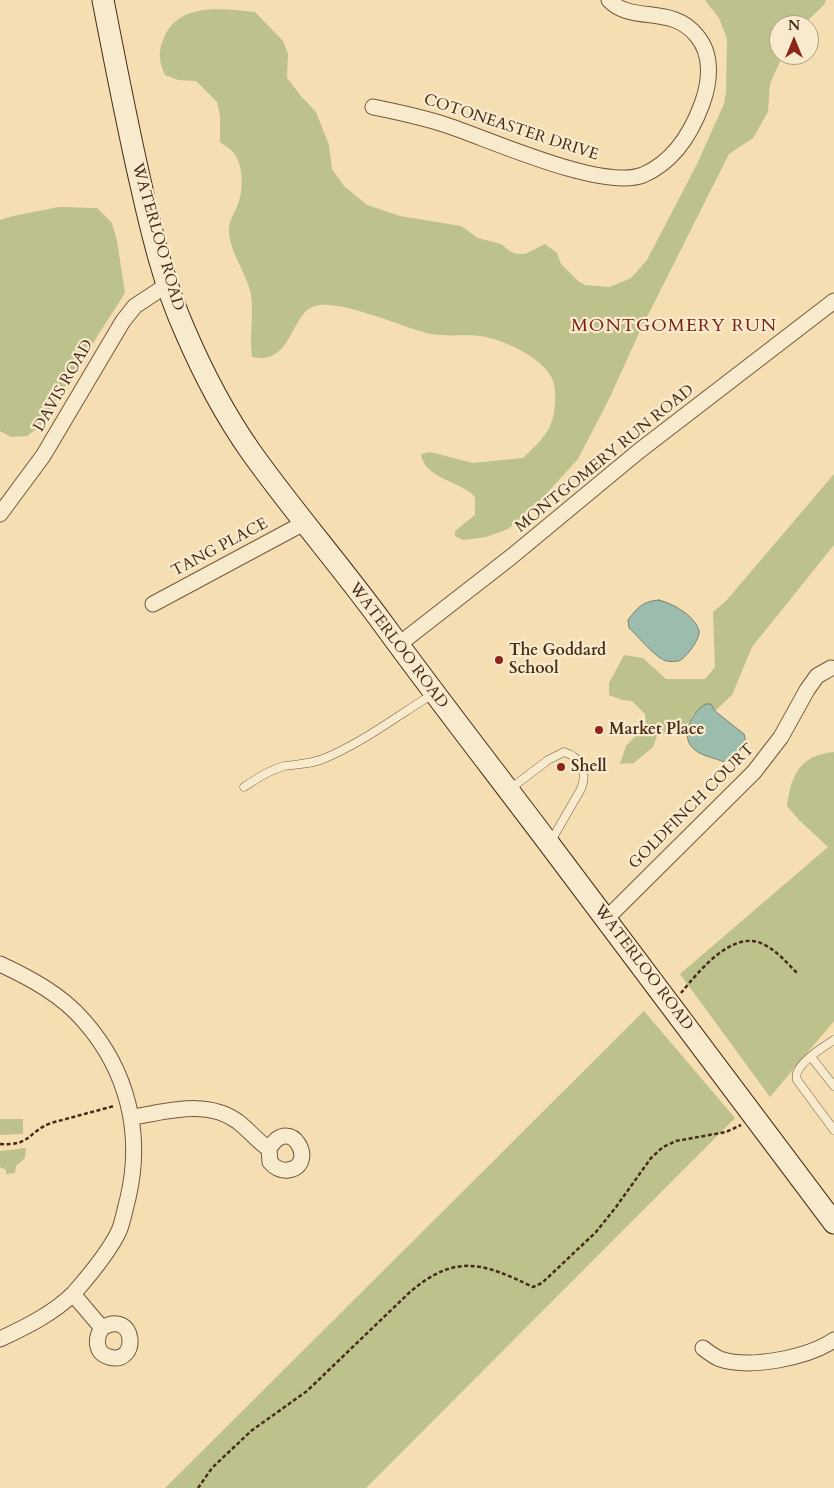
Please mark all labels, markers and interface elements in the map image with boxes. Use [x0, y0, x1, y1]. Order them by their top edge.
north arrow [769, 15, 819, 65]
text: N [788, 16, 800, 35]
street label: COTONEASTER DRIVE [421, 91, 601, 165]
street label: WATERLOO ROAD [127, 161, 187, 313]
district label: MONTGOMERY RUN [569, 316, 779, 338]
street label: DAVIS ROAD [30, 337, 98, 435]
street label: MONTGOMERY RUN ROAD [512, 381, 698, 537]
street label: TANG PLACE [169, 515, 271, 581]
street label: WATERLOO ROAD [344, 579, 452, 713]
place label: The Goddard School [509, 641, 606, 679]
marker: The Goddard School [493, 654, 505, 666]
place label: Market Place [609, 720, 704, 740]
marker: Market Place [593, 724, 605, 736]
street label: GOLDFINCH COURT [625, 740, 759, 874]
place label: Shell [571, 757, 607, 777]
marker: Shell [555, 761, 567, 773]
street label: WATERLOO ROAD [589, 901, 697, 1035]

